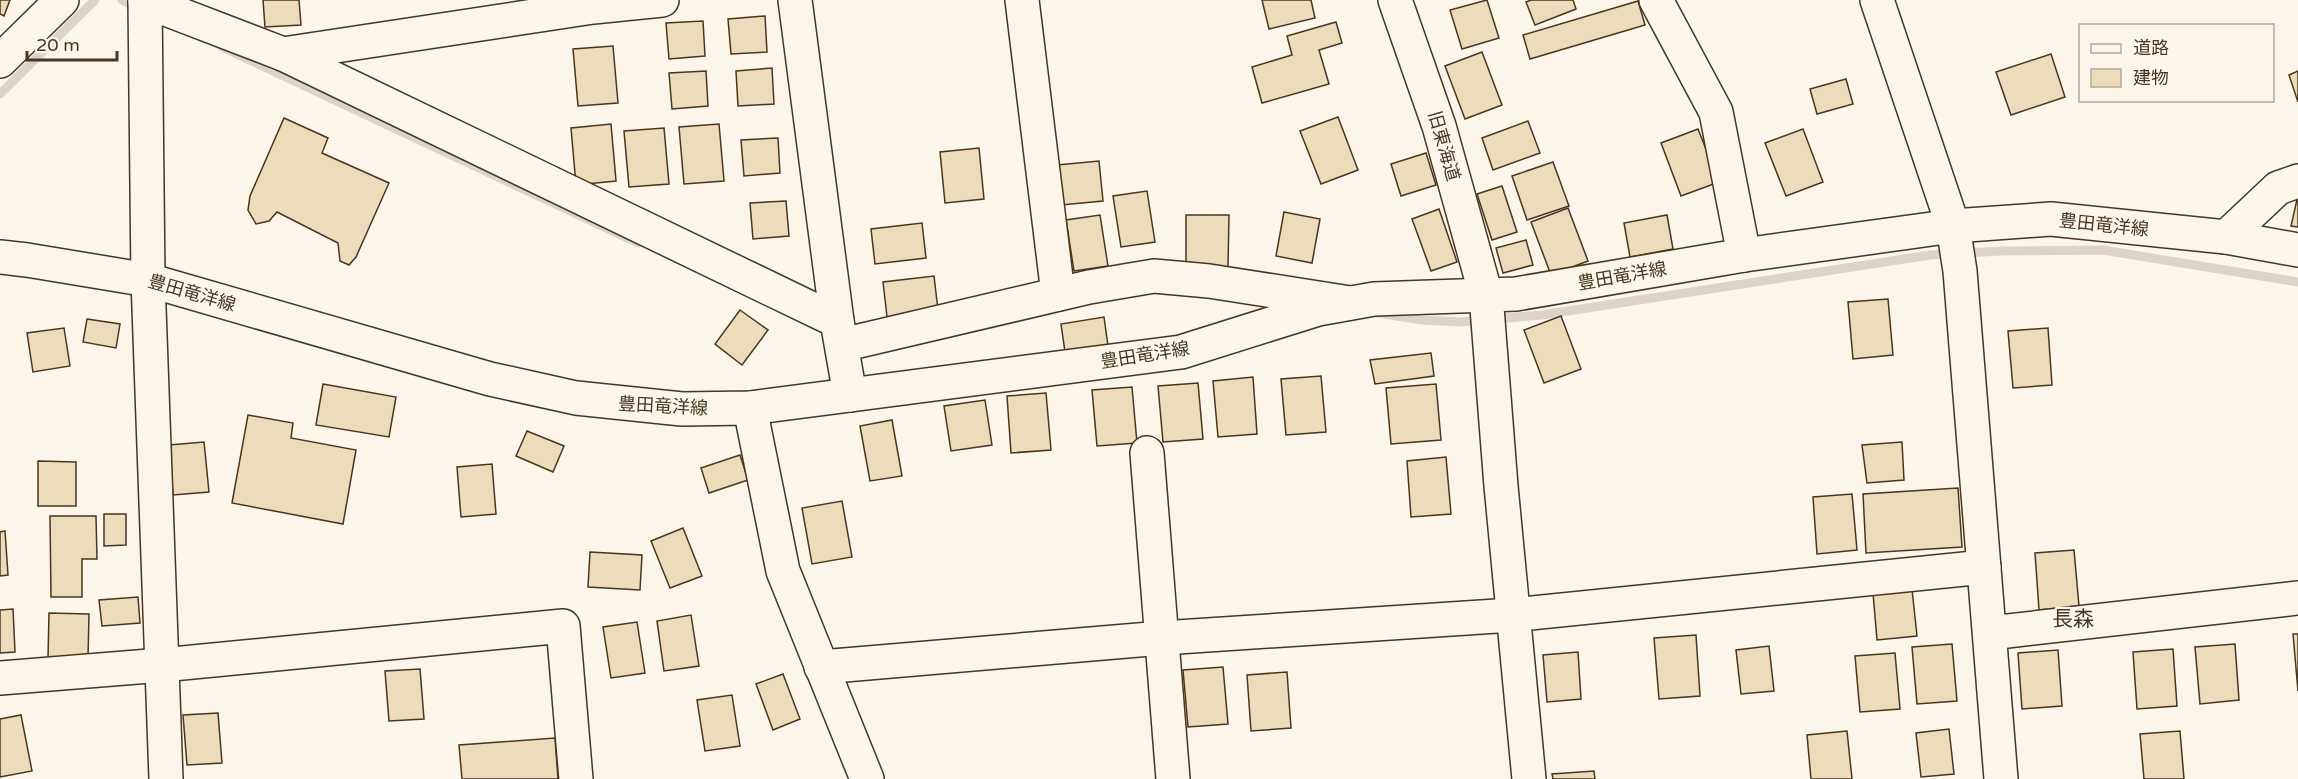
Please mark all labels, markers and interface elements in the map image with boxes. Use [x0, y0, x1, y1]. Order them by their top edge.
scale bar [27, 24, 117, 62]
legend [2079, 24, 2274, 102]
text: 20 m [36, 34, 80, 56]
text: 道路 [2133, 37, 2169, 59]
text: 建物 [2133, 67, 2169, 89]
street label: 旧東海道 [1424, 108, 1464, 184]
street label: 豊田竜洋線 [2058, 209, 2150, 241]
street label: 豊田竜洋線 [1576, 257, 1668, 295]
street label: 豊田竜洋線 [146, 270, 238, 316]
street label: 豊田竜洋線 [1099, 337, 1191, 373]
street label: 豊田竜洋線 [617, 393, 709, 419]
district label: 長森 [2052, 607, 2094, 632]

